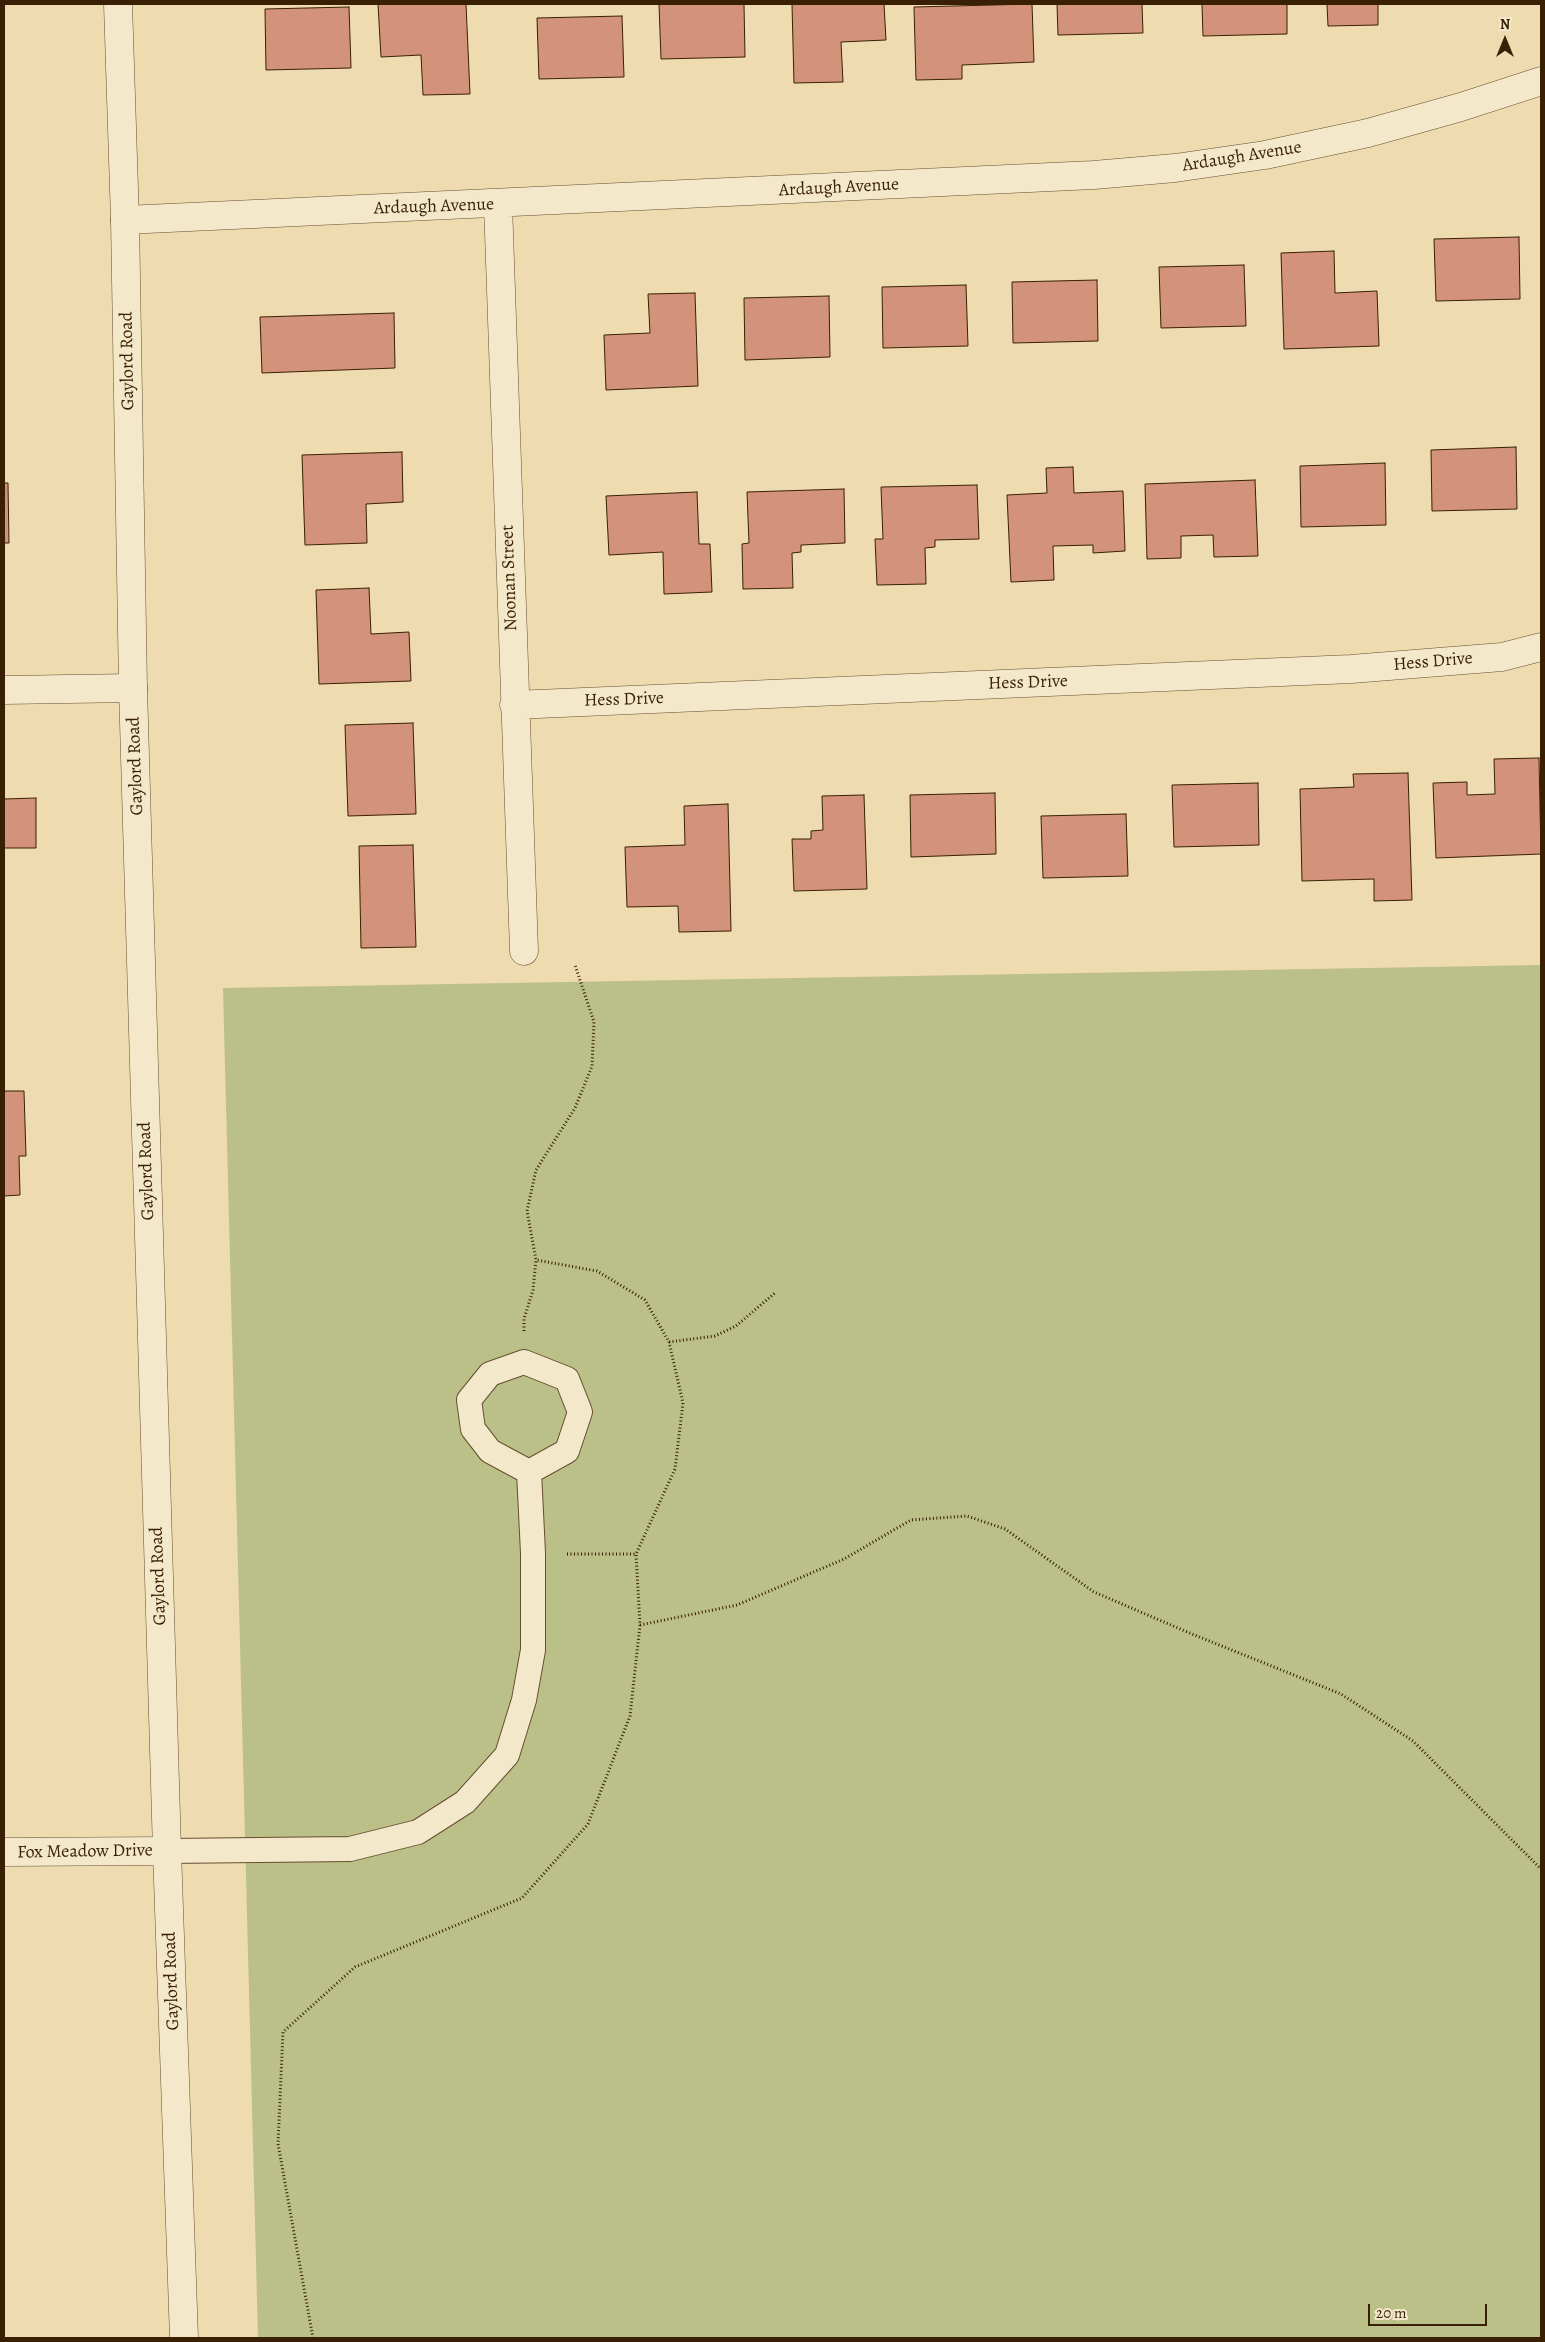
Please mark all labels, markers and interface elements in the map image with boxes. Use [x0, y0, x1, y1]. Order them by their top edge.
north arrow [1480, 15, 1530, 65]
text: N [1500, 15, 1510, 34]
street label: Ardaugh Avenue [1181, 137, 1303, 177]
street label: Ardaugh Avenue [778, 174, 900, 202]
street label: Ardaugh Avenue [373, 194, 495, 220]
street label: Gaylord Road [116, 311, 140, 411]
street label: Noonan Street [497, 524, 523, 632]
street label: Hess Drive [1392, 648, 1474, 676]
street label: Hess Drive [988, 671, 1068, 695]
street label: Hess Drive [584, 688, 664, 712]
street label: Gaylord Road [123, 716, 149, 816]
street label: Gaylord Road [134, 1121, 160, 1221]
street label: Gaylord Road [146, 1526, 172, 1626]
street label: Fox Meadow Drive [17, 1840, 153, 1864]
street label: Gaylord Road [159, 1931, 185, 2031]
scale bar [1370, 2294, 1489, 2326]
text: 20 m [1376, 2303, 1407, 2323]

